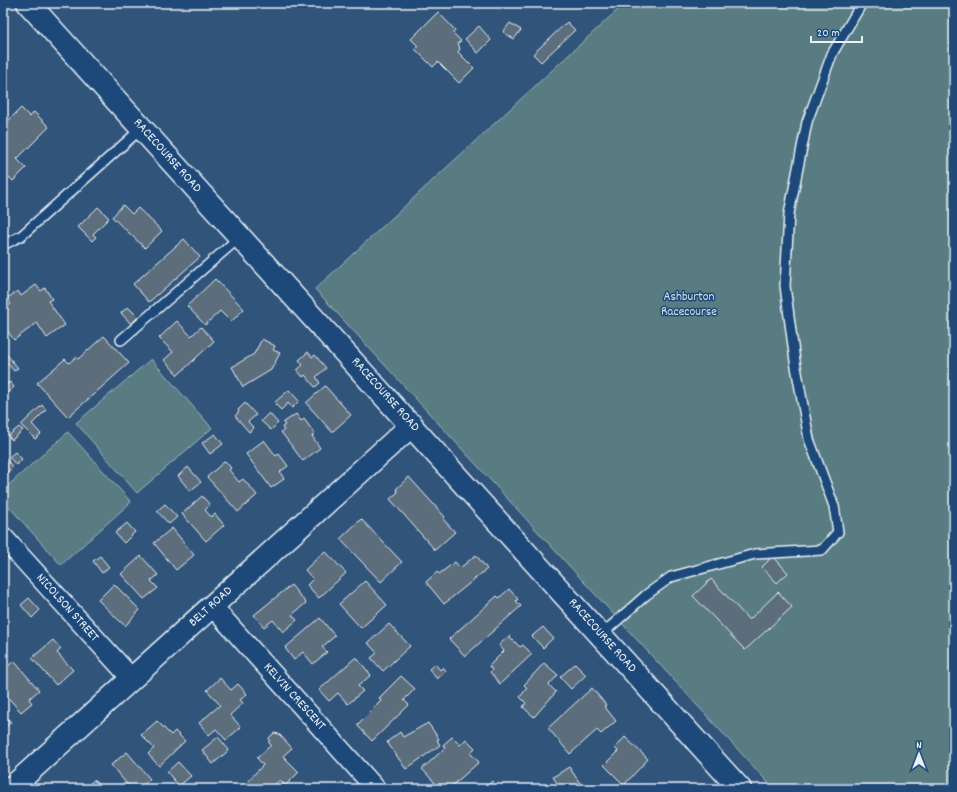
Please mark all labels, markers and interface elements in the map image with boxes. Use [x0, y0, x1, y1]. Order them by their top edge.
scale bar [811, 18, 862, 44]
text: 20 m [817, 25, 840, 42]
street label: RACECOURSE ROAD [128, 115, 206, 198]
park label: Ashburton Racecourse [661, 288, 717, 322]
street label: RACECOURSE ROAD [346, 354, 424, 437]
street label: NICOLSON STREET [31, 569, 103, 647]
street label: BELT ROAD [185, 582, 237, 632]
street label: RACECOURSE ROAD [563, 595, 641, 678]
street label: KELVIN CRESCENT [258, 659, 330, 735]
north arrow [899, 734, 939, 774]
text: N [916, 738, 922, 754]

